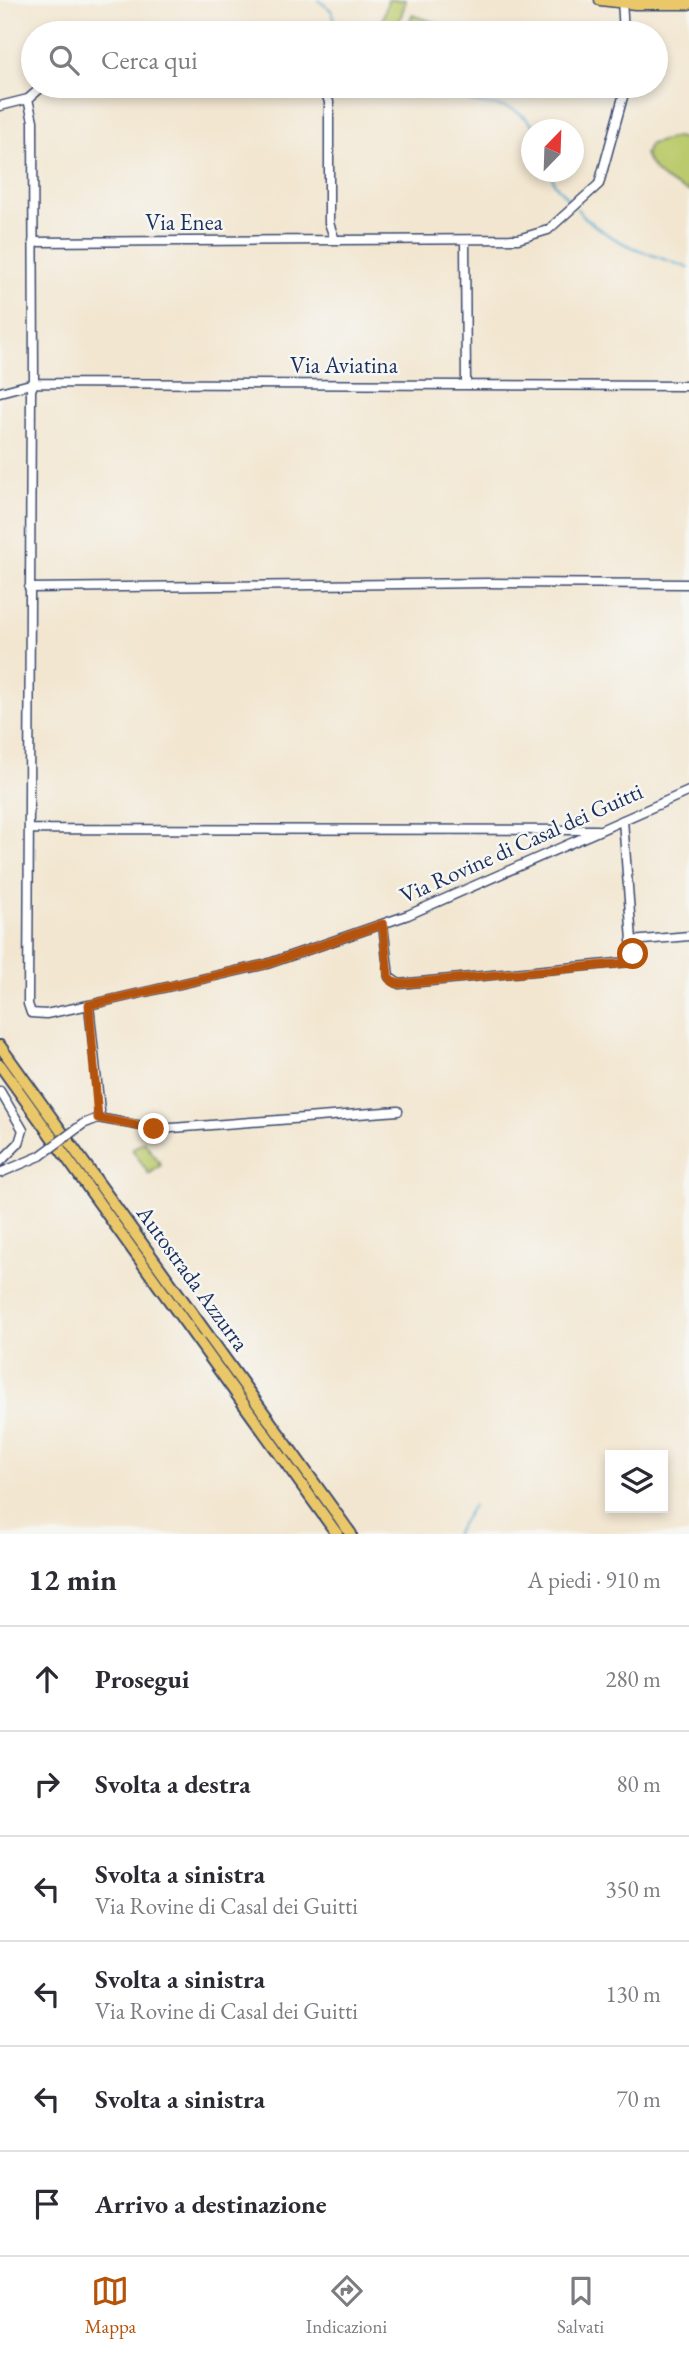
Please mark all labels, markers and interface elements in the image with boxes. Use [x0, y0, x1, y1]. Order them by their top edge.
search box [21, 21, 668, 98]
icon: search [45, 41, 83, 79]
text: Cerca qui [101, 43, 198, 77]
north arrow [521, 119, 584, 182]
street label: Via Enea [145, 207, 224, 237]
street label: Via Aviatina [290, 350, 399, 380]
street label: Via Rovine di Casal dei Guitti [395, 776, 647, 910]
route start [617, 938, 648, 969]
route end [138, 1113, 169, 1144]
street label: Autostrada Azzurra [129, 1198, 256, 1357]
map controls [605, 1450, 668, 1513]
button: layers [605, 1450, 668, 1513]
text: 12 min [28, 1560, 117, 1599]
text: A piedi · 910 m [527, 1565, 661, 1595]
icon: ahead [28, 1660, 66, 1698]
text: Prosegui [95, 1662, 190, 1696]
text: 280 m [605, 1664, 661, 1694]
icon: right [28, 1765, 66, 1803]
text: Svolta a destra [95, 1767, 251, 1801]
text: 80 m [616, 1769, 661, 1799]
text: Svolta a sinistra [95, 1857, 265, 1891]
icon: left [28, 1870, 66, 1908]
text: 350 m [605, 1874, 661, 1904]
text: Via Rovine di Casal dei Guitti [95, 1891, 358, 1921]
text: Svolta a sinistra [95, 1962, 265, 1996]
icon: left [28, 1975, 66, 2013]
text: 130 m [605, 1979, 661, 2009]
text: Via Rovine di Casal dei Guitti [95, 1996, 358, 2026]
icon: left [28, 2080, 66, 2118]
text: Svolta a sinistra [95, 2082, 265, 2116]
text: 70 m [616, 2084, 661, 2114]
icon: arrive [28, 2185, 66, 2223]
text: Arrivo a destinazione [95, 2187, 327, 2221]
tab: Mappa [85, 2272, 136, 2339]
tab: Indicazioni [306, 2272, 387, 2339]
tab: Salvati [557, 2272, 604, 2339]

